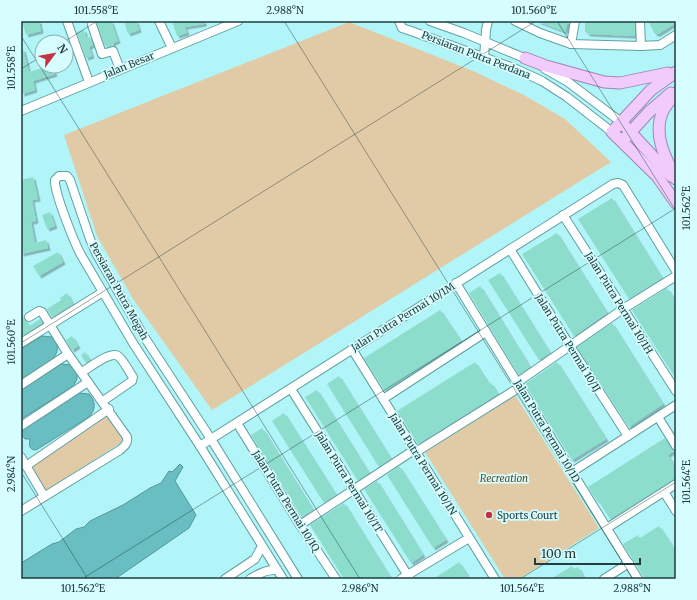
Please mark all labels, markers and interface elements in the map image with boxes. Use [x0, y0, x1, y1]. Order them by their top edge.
text: 101.558°E [74, 4, 119, 17]
text: 2.988°N [266, 4, 304, 17]
text: 101.560°E [511, 4, 557, 17]
street label: Persiaran Putra Perdana [420, 28, 533, 82]
north arrow [34, 34, 74, 74]
text: N [54, 41, 71, 56]
text: 101.558°E [5, 45, 18, 90]
street label: Jalan Besar [101, 49, 157, 81]
text: 101.562°E [680, 185, 693, 230]
street label: Persiaran Putra Megah [87, 240, 151, 342]
street label: Jalan Putra Permai 10/1H [582, 249, 656, 356]
street label: Jalan Putra Permai 10/1M [348, 280, 457, 355]
street label: Jalan Putra Permai 10/1J [532, 291, 604, 395]
text: 101.560°E [5, 319, 18, 365]
street label: Jalan Putra Permai 10/1D [511, 376, 583, 485]
street label: Jalan Putra Permai 10/1N [386, 410, 460, 518]
street label: Jalan Putra Permai 10/1T [312, 428, 385, 535]
street label: Jalan Putra Permai 10/1Q [249, 447, 323, 555]
text: 2.984°N [5, 455, 18, 492]
text: 101.564°E [680, 459, 693, 504]
park label: Recreation [480, 472, 528, 485]
place label: Sports Court [497, 509, 558, 522]
marker: Sports Court [484, 510, 494, 520]
scale bar [535, 540, 640, 566]
text: 100 m [541, 546, 576, 561]
text: 101.562°E [61, 582, 106, 595]
text: 2.986°N [342, 582, 379, 595]
text: 101.564°E [500, 582, 545, 595]
text: 2.988°N [613, 582, 651, 595]

